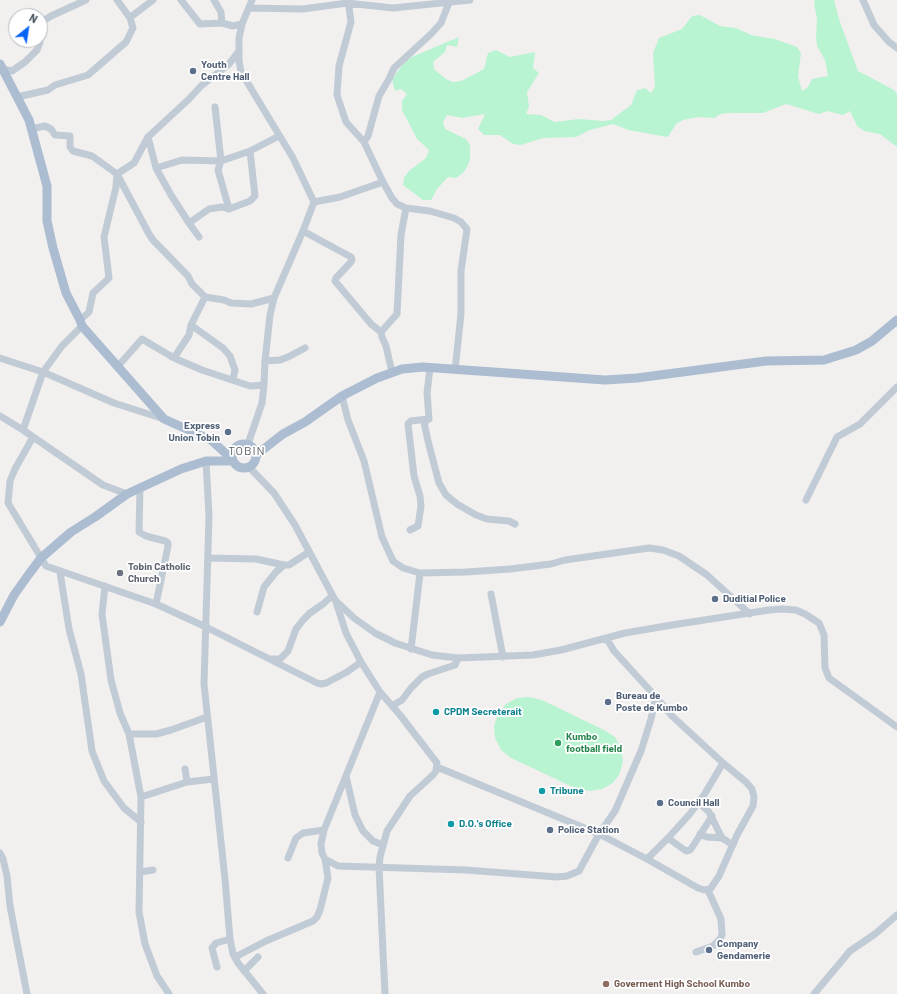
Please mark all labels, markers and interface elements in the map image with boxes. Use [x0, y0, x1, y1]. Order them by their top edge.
north arrow [8, 8, 48, 48]
text: N [27, 11, 40, 25]
place label: Youth Centre Hall [201, 59, 249, 82]
marker: Youth Centre Hall [188, 66, 198, 76]
place label: Express Union Tobin [168, 420, 220, 444]
marker: Express Union Tobin [223, 427, 233, 437]
district label: TOBIN [228, 444, 266, 458]
place label: Tobin Catholic Church [128, 561, 191, 584]
marker: Tobin Catholic Church [115, 568, 125, 578]
place label: Duditial Police [723, 593, 786, 605]
marker: Duditial Police [710, 594, 720, 604]
place label: Bureau de Poste de Kumbo [616, 690, 688, 714]
marker: Bureau de Poste de Kumbo [603, 697, 613, 707]
place label: CPDM Secreterait [444, 706, 522, 718]
marker: CPDM Secreterait [431, 707, 441, 717]
place label: Kumbo football field [566, 731, 622, 754]
marker: Kumbo football field [553, 738, 563, 748]
place label: Tribune [550, 785, 584, 797]
marker: Tribune [537, 786, 547, 796]
place label: Council Hall [668, 797, 719, 809]
marker: Council Hall [655, 798, 665, 808]
place label: D.O.'s Office [459, 818, 512, 830]
marker: D.O.'s Office [446, 819, 456, 829]
place label: Police Station [558, 824, 619, 836]
marker: Police Station [545, 825, 555, 835]
place label: Company Gendamerie [717, 938, 771, 962]
marker: Company Gendamerie [704, 945, 714, 955]
place label: Goverment High School Kumbo [614, 978, 750, 990]
marker: Goverment High School Kumbo [601, 979, 611, 989]

